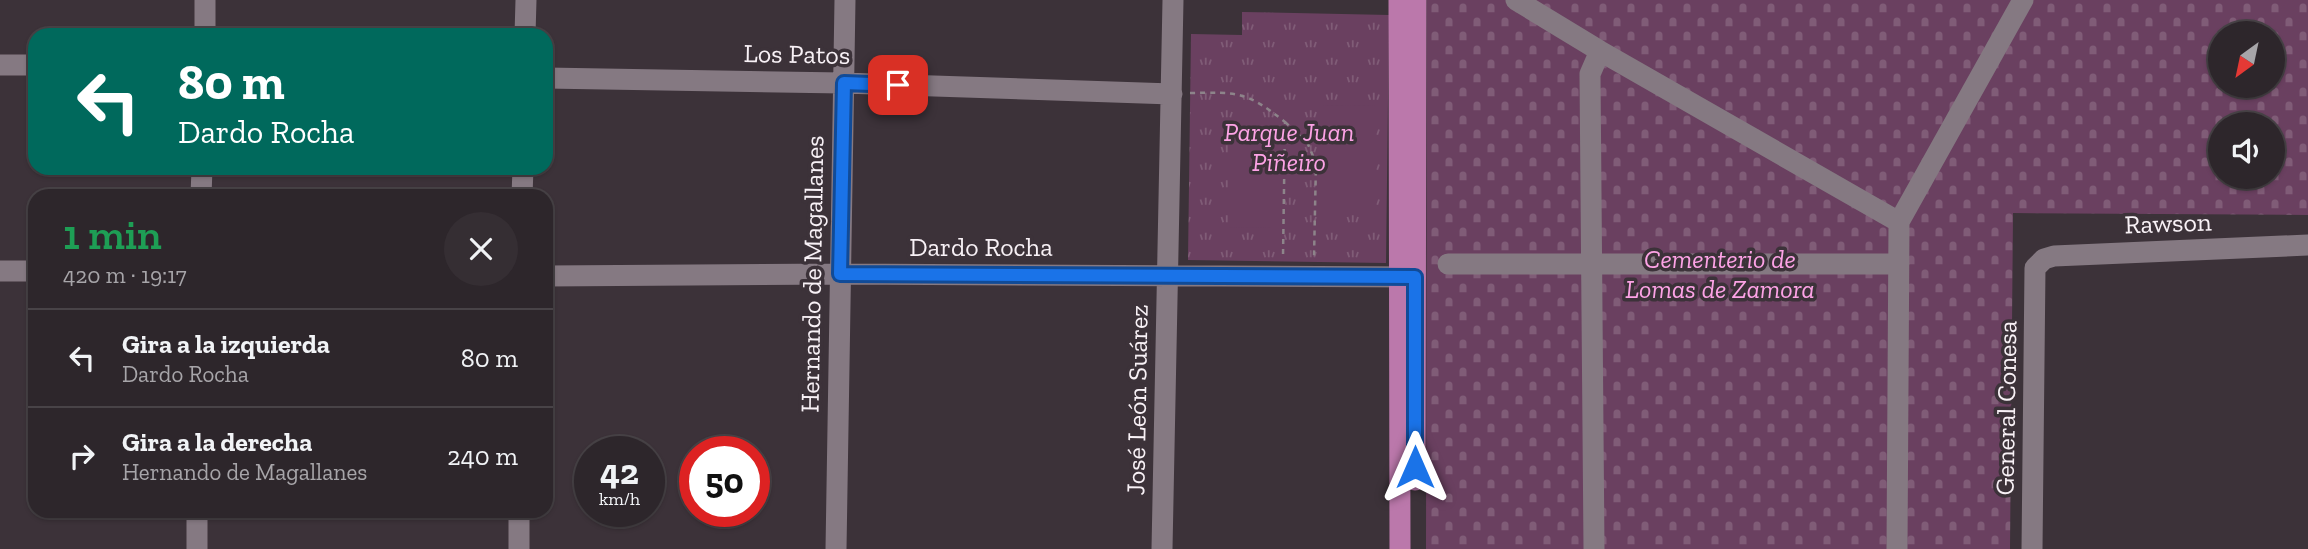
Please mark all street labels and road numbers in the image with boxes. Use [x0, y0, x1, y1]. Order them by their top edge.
street label: Los Patos [743, 37, 851, 71]
street label: Hernando de Magallanes [794, 135, 830, 413]
street label: Rawson [2124, 205, 2212, 241]
street label: Dardo Rocha [909, 231, 1053, 263]
street label: José León Suárez [1119, 304, 1155, 496]
street label: General Conesa [1988, 320, 2024, 496]

